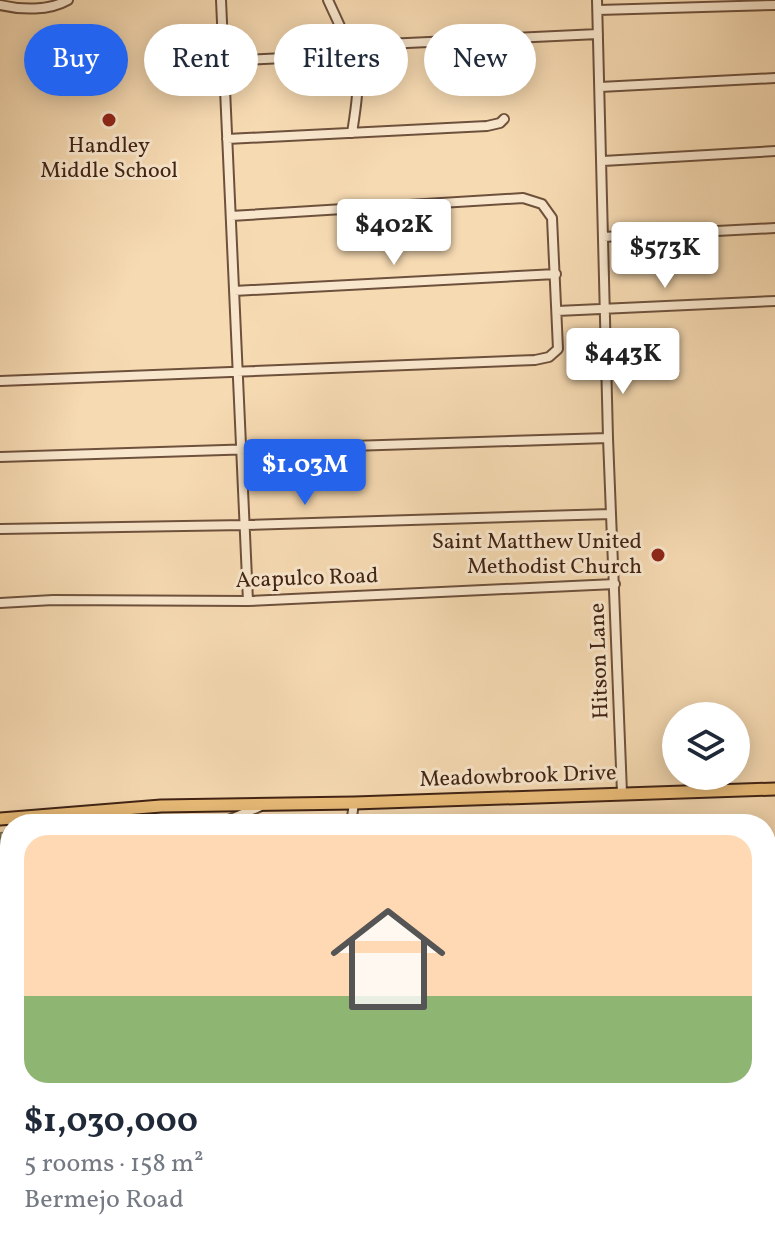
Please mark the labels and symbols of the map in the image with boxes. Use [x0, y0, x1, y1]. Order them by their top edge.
marker: Handley Middle School [100, 111, 118, 129]
place label: Handley Middle School [40, 131, 178, 187]
pin: $402K [338, 199, 450, 267]
pin: $573K [609, 222, 721, 290]
pin: $443K [567, 328, 679, 396]
pin: $1.03M [240, 439, 370, 507]
place label: Saint Matthew United Methodist Church [432, 527, 642, 583]
marker: Saint Matthew United Methodist Church [649, 546, 667, 564]
street label: Acapulco Road [235, 561, 379, 597]
street label: Hitson Lane [582, 602, 618, 720]
street label: Meadowbrook Drive [419, 758, 617, 796]

